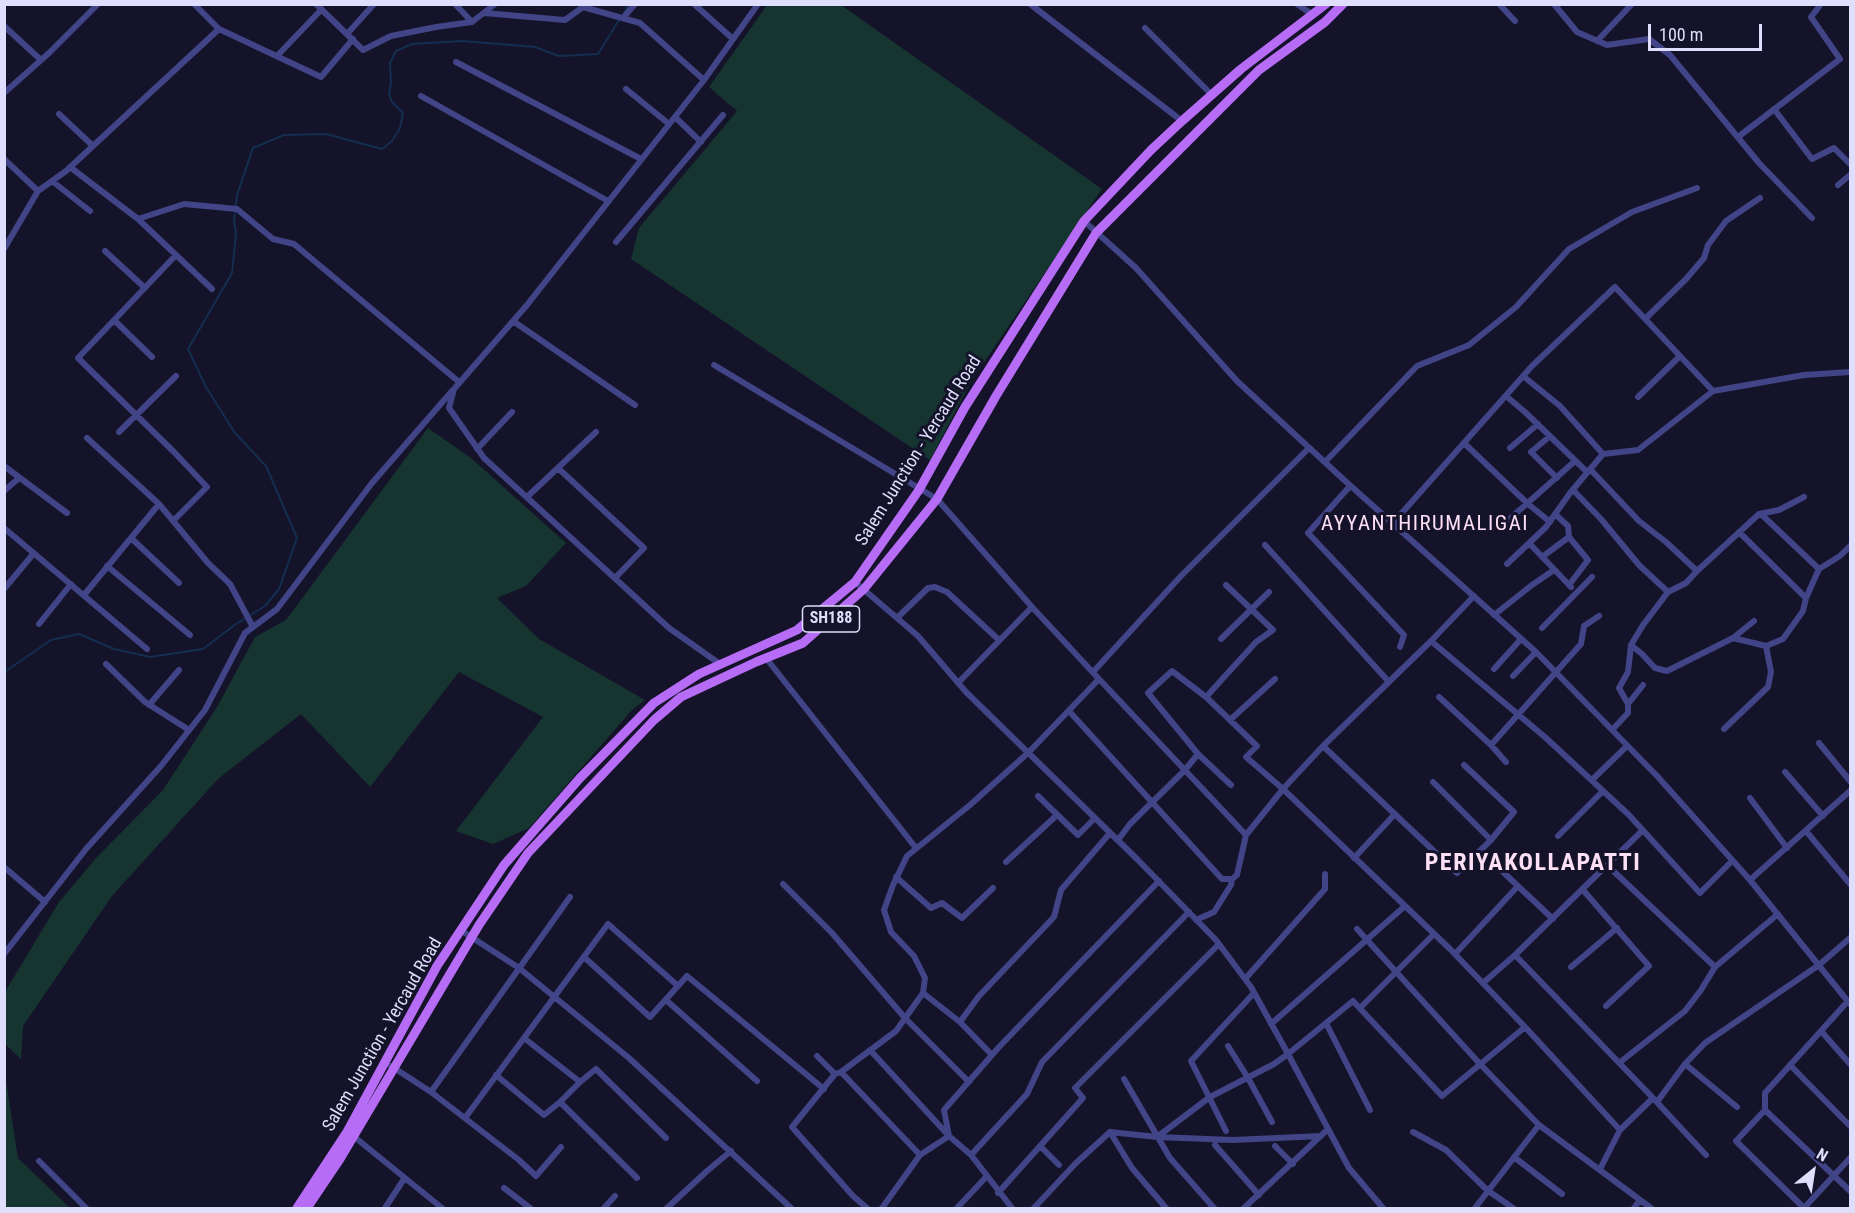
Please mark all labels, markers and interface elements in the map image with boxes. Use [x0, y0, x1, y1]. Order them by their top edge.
scale bar [1651, 12, 1765, 50]
text: 100 m [1659, 24, 1703, 45]
street label: Salem Junction - Yercaud Road [852, 352, 986, 550]
district label: AYYANTHIRUMALIGAI [1321, 512, 1529, 538]
road number: SH188 [802, 606, 860, 632]
district label: PERIYAKOLLAPATTI [1425, 850, 1641, 878]
street label: Salem Junction - Yercaud Road [319, 934, 447, 1136]
north arrow [1783, 1141, 1843, 1201]
text: N [1813, 1144, 1831, 1166]

